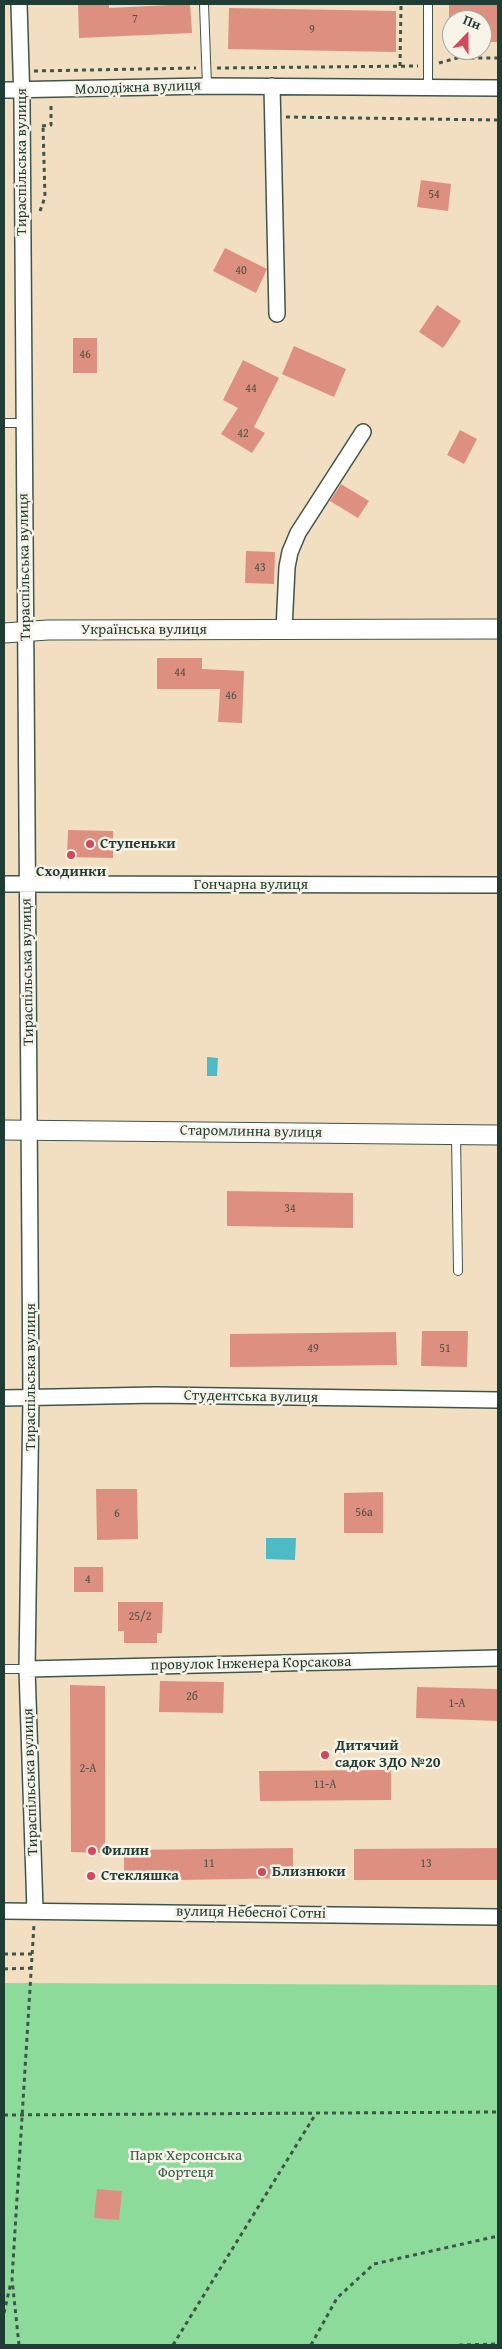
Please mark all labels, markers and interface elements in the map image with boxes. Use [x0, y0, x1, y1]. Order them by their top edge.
text: Пн [460, 9, 484, 35]
north arrow [442, 10, 492, 60]
house number: 7 [132, 13, 138, 27]
house number: 9 [309, 23, 315, 37]
street label: Молодіжна вулиця [75, 77, 201, 99]
street label: Тираспільська вулиця [13, 88, 31, 236]
house number: 54 [428, 188, 440, 202]
house number: 40 [235, 264, 247, 278]
house number: 46 [79, 348, 91, 362]
house number: 44 [245, 382, 257, 396]
house number: 42 [237, 427, 249, 441]
street label: Тираспільська вулиця [15, 493, 35, 641]
house number: 43 [254, 561, 266, 575]
street label: Українська вулиця [81, 621, 207, 639]
house number: 44 [174, 666, 186, 680]
house number: 46 [225, 689, 237, 703]
place label: Ступеньки [100, 835, 176, 853]
marker: Ступеньки [84, 838, 96, 850]
marker: Сходинки [65, 849, 77, 861]
place label: Сходинки [36, 863, 106, 881]
street label: Гончарна вулиця [194, 876, 308, 894]
street label: Тираспільська вулиця [18, 898, 38, 1046]
street label: Старомлинна вулиця [180, 1122, 322, 1142]
house number: 34 [284, 1202, 296, 1216]
street label: Тираспільська вулиця [22, 1303, 40, 1451]
house number: 49 [307, 1342, 319, 1356]
house number: 51 [439, 1342, 451, 1356]
street label: Студентська вулиця [184, 1387, 318, 1407]
house number: 56а [355, 1506, 373, 1520]
house number: 6 [114, 1507, 120, 1521]
house number: 4 [85, 1573, 91, 1587]
house number: 25/2 [129, 1610, 151, 1624]
street label: провулок Інженера Корсакова [151, 1653, 351, 1675]
house number: 2б [186, 1690, 198, 1704]
house number: 1-А [448, 1697, 466, 1711]
street label: Тираспільська вулиця [19, 1708, 43, 1856]
place label: Дитячий садок ЗДО №20 [335, 1737, 441, 1772]
marker: Дитячий садок ЗДО №20 [319, 1749, 331, 1761]
house number: 2-А [79, 1762, 97, 1776]
house number: 11-А [314, 1778, 336, 1792]
place label: Филин [102, 1842, 149, 1860]
marker: Филин [86, 1845, 98, 1857]
house number: 11 [203, 1857, 215, 1871]
house number: 13 [420, 1857, 432, 1871]
place label: Близнюки [272, 1863, 346, 1881]
marker: Близнюки [256, 1866, 268, 1878]
place label: Стекляшка [101, 1867, 179, 1885]
marker: Стекляшка [85, 1870, 97, 1882]
street label: вулиця Небесної Сотні [176, 1903, 326, 1923]
park label: Парк Херсонська Фортеця [130, 2147, 242, 2182]

